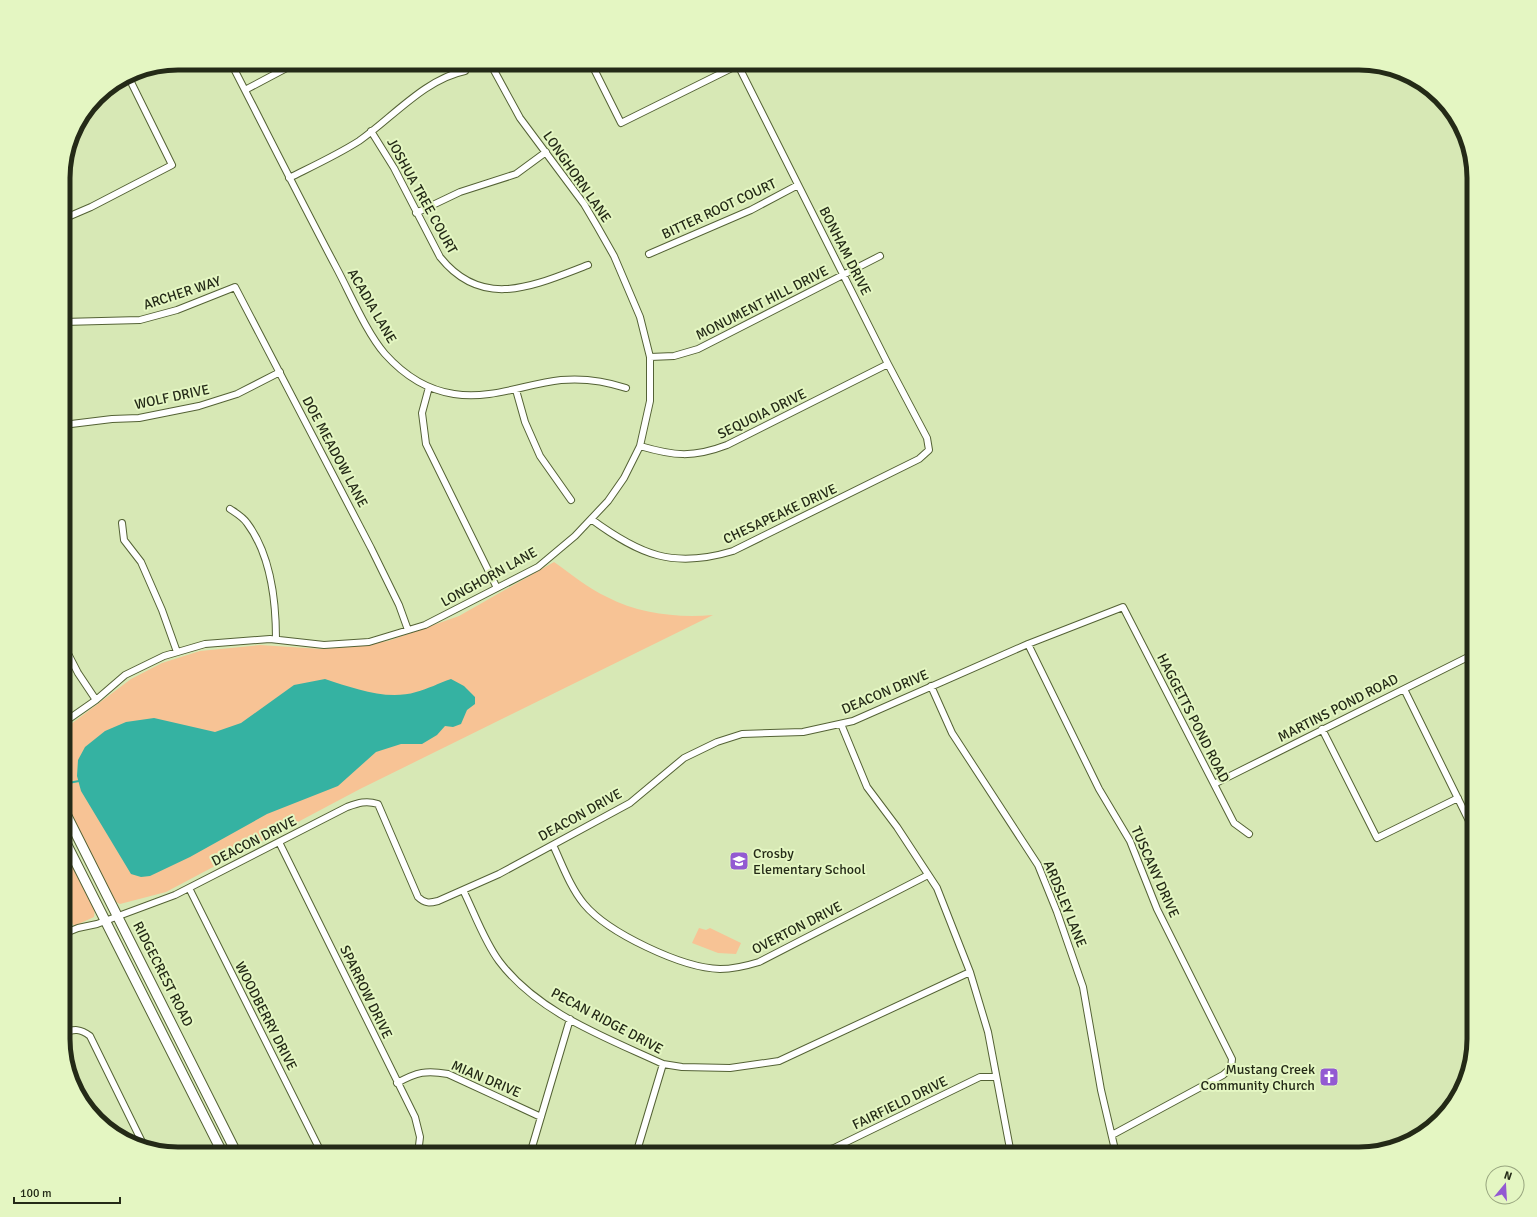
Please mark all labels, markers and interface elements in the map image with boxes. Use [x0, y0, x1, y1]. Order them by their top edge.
street label: LONGHORN LANE [539, 128, 615, 226]
street label: JOSHUA TREE COURT [383, 135, 461, 257]
street label: BITTER ROOT COURT [659, 175, 779, 243]
street label: BONHAM DRIVE [815, 204, 875, 298]
street label: MONUMENT HILL DRIVE [693, 262, 831, 344]
street label: ACADIA LANE [344, 266, 400, 346]
street label: ARCHER WAY [141, 272, 223, 314]
street label: WOLF DRIVE [133, 381, 211, 413]
street label: SEQUOIA DRIVE [715, 385, 809, 443]
street label: DOE MEADOW LANE [299, 394, 372, 511]
street label: CHESAPEAKE DRIVE [720, 480, 840, 548]
street label: LONGHORN LANE [438, 543, 540, 610]
street label: HAGGETTS POND ROAD [1153, 651, 1233, 785]
street label: DEACON DRIVE [839, 666, 931, 718]
street label: MARTINS POND ROAD [1275, 670, 1401, 746]
street label: DEACON DRIVE [535, 785, 625, 845]
street label: DEACON DRIVE [209, 812, 299, 870]
street label: TUSCANY DRIVE [1127, 824, 1183, 920]
place label: Crosby Elementary School [753, 845, 866, 878]
school or university icon: Crosby Elementary School [728, 850, 750, 872]
street label: ARDSLEY LANE [1040, 858, 1090, 950]
street label: OVERTON DRIVE [749, 898, 845, 958]
street label: RIDGECREST ROAD [129, 919, 197, 1029]
street label: SPARROW DRIVE [336, 943, 396, 1042]
street label: WOODBERRY DRIVE [231, 959, 301, 1073]
street label: PECAN RIDGE DRIVE [548, 984, 666, 1058]
street label: MIAN DRIVE [449, 1057, 524, 1101]
place label: Mustang Creek Community Church [1201, 1061, 1315, 1094]
church icon: Mustang Creek Community Church [1318, 1066, 1340, 1088]
street label: FAIRFIELD DRIVE [850, 1073, 950, 1133]
north arrow [1485, 1165, 1525, 1205]
text: N [1502, 1169, 1514, 1183]
scale bar [14, 1179, 120, 1205]
text: 100 m [20, 1186, 52, 1201]

